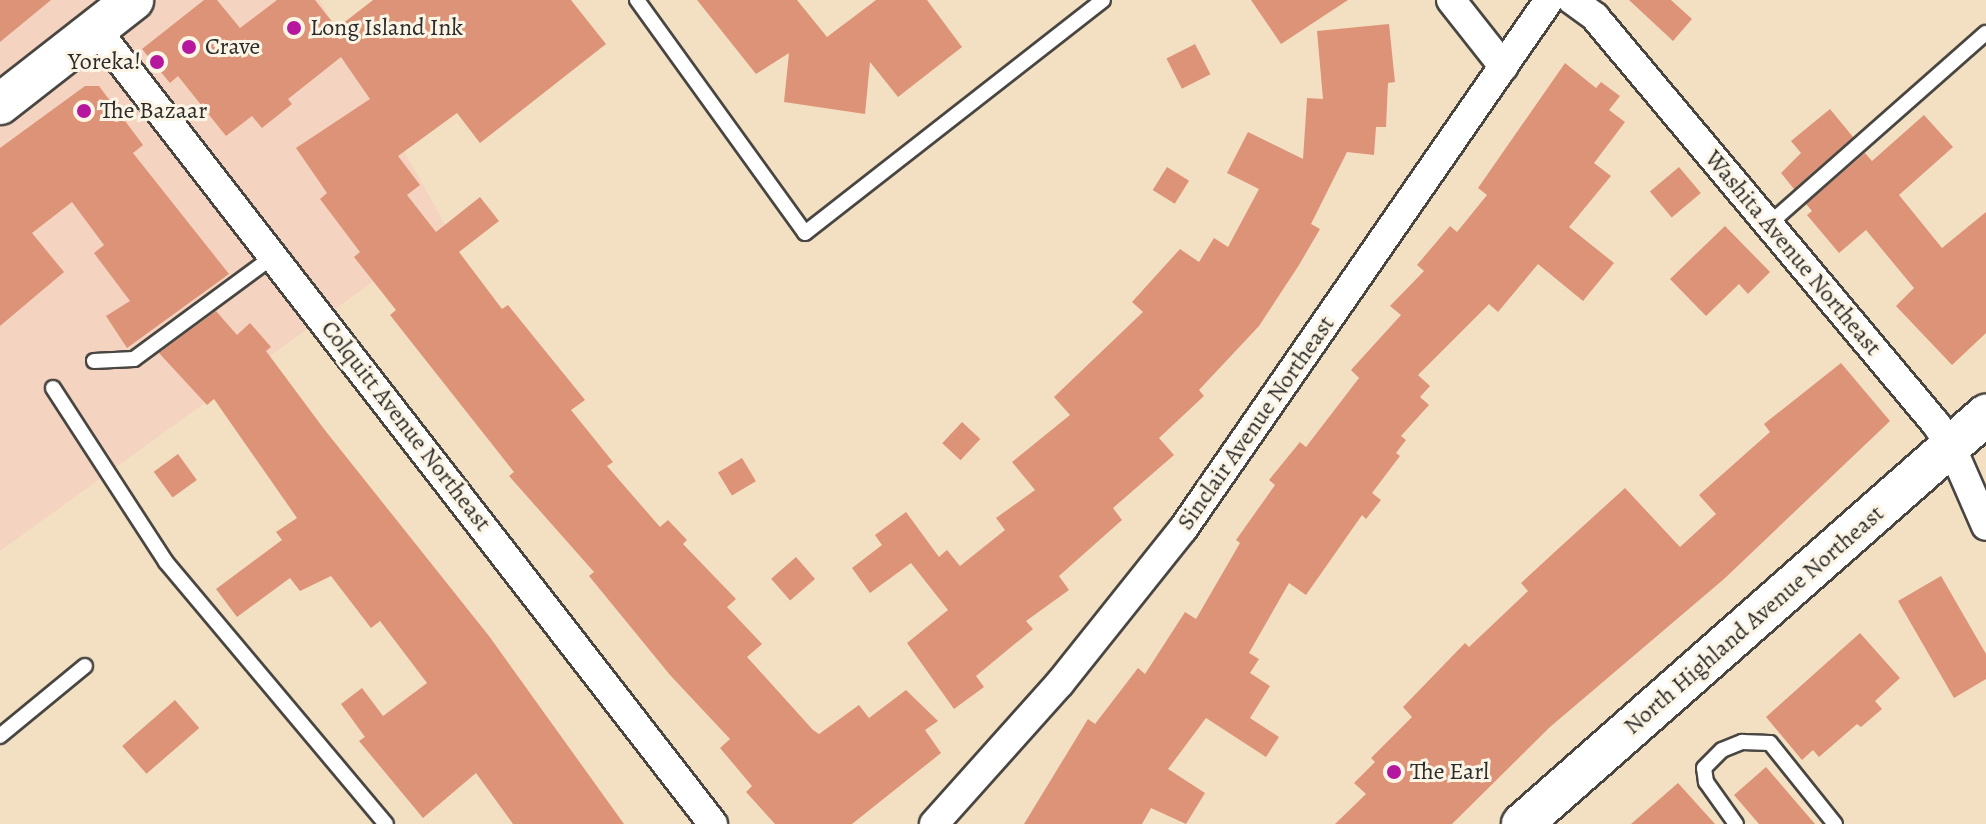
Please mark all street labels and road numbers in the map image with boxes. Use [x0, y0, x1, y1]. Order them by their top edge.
street label: Washita Avenue Northeast [1699, 145, 1887, 361]
street label: Sinclair Avenue Northeast [1171, 310, 1341, 536]
street label: Colquitt Avenue Northeast [315, 315, 497, 537]
street label: North Highland Avenue Northeast [1618, 499, 1890, 741]

